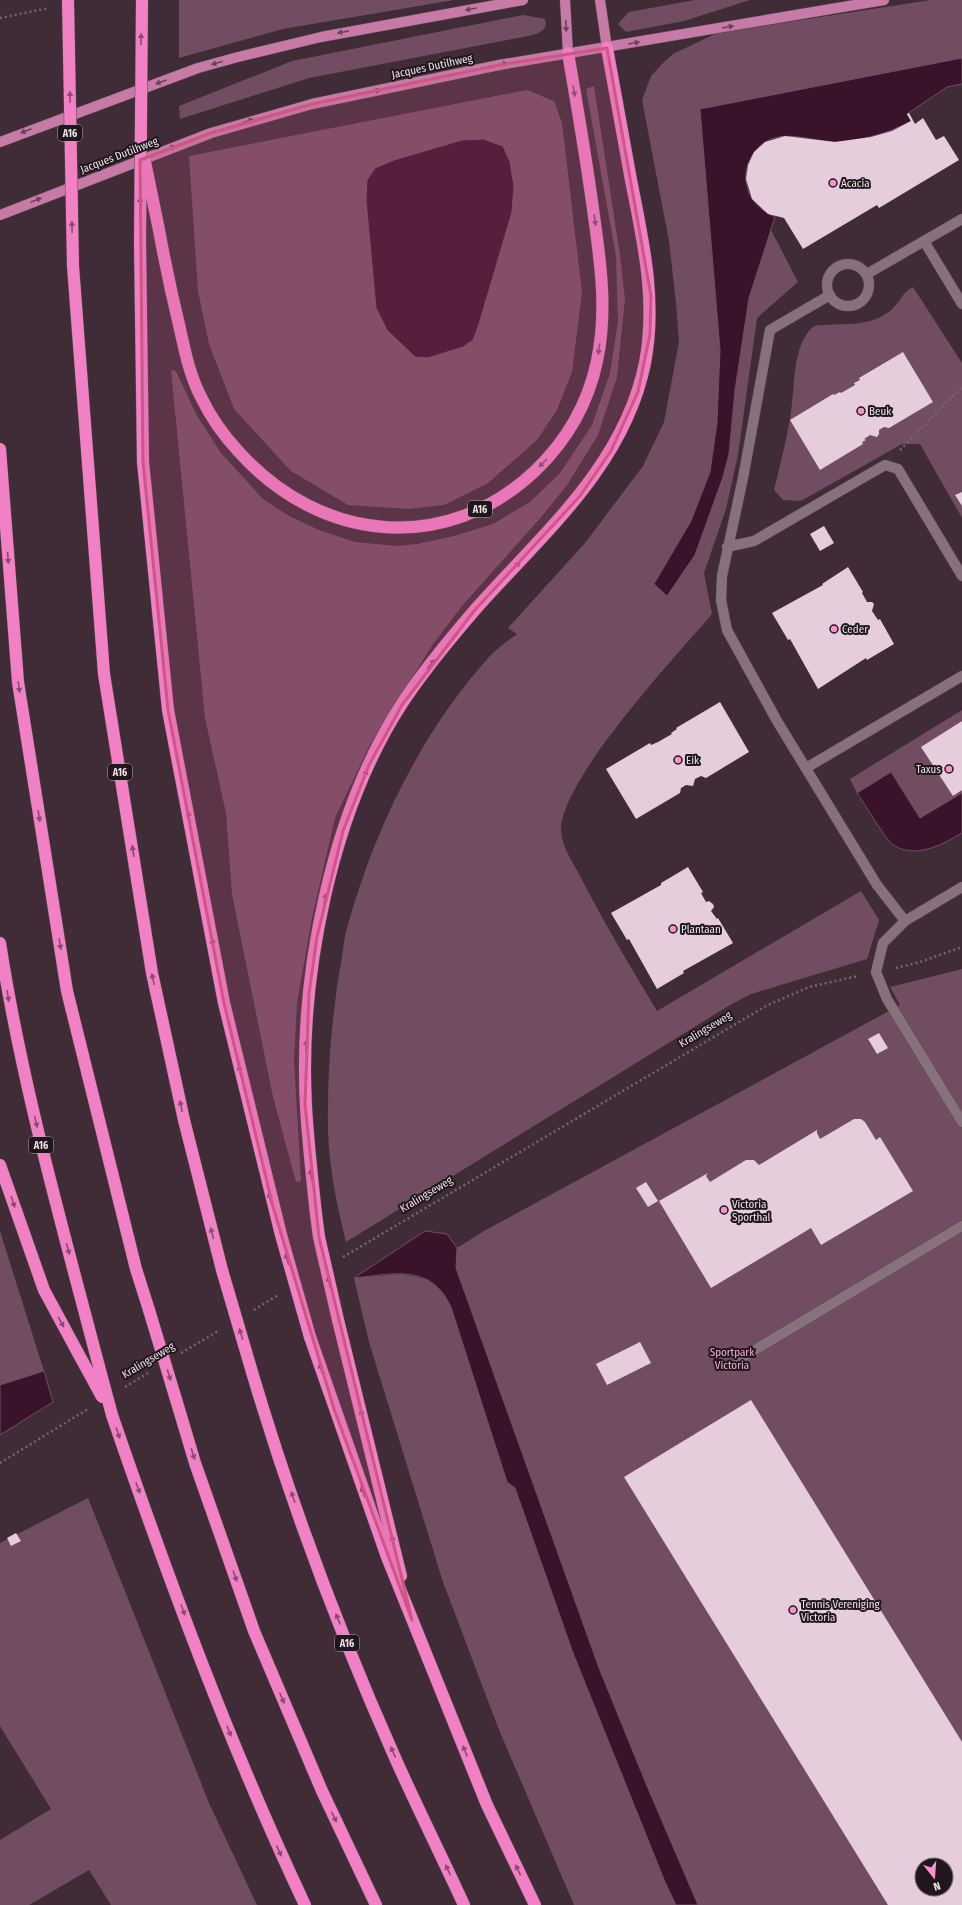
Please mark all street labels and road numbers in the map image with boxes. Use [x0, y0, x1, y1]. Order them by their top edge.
street label: Jacques Dutilhweg [391, 51, 475, 81]
road number: A16 [58, 125, 82, 141]
street label: Jacques Dutilhweg [78, 134, 161, 176]
road number: A16 [468, 501, 492, 517]
road number: A16 [108, 764, 132, 780]
street label: Kralingseweg [677, 1008, 735, 1050]
road number: A16 [29, 1137, 53, 1153]
street label: Kralingseweg [398, 1173, 456, 1215]
street label: Kralingseweg [120, 1339, 178, 1381]
road number: A16 [335, 1635, 359, 1651]

